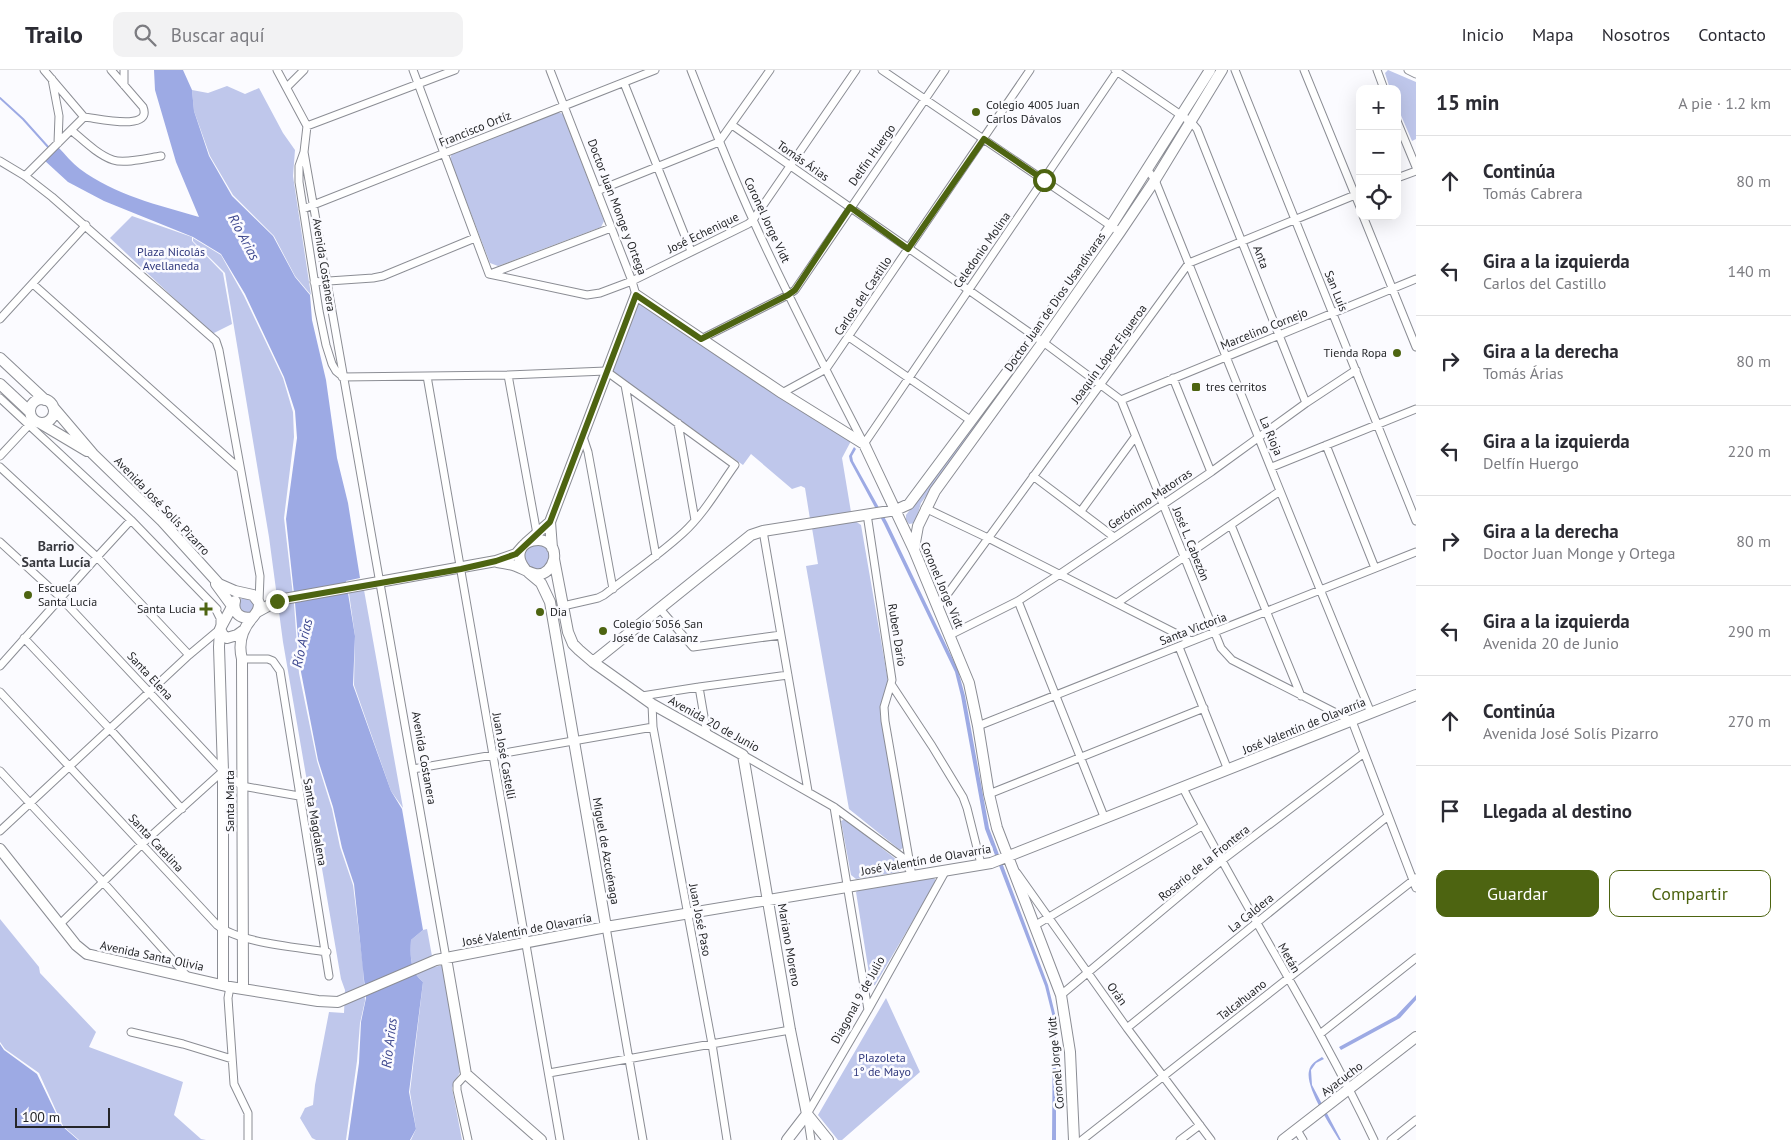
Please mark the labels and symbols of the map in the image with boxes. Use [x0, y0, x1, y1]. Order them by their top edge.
place label: Colegio 4005 Juan Carlos Dávalos [986, 97, 1079, 126]
marker: Colegio 4005 Juan Carlos Dávalos [970, 106, 982, 118]
street label: Francisco Ortíz [437, 107, 513, 150]
street label: Delfín Huergo [845, 121, 898, 188]
street label: Doctor Juan Monge y Ortega [585, 137, 650, 277]
street label: Tomás Árias [774, 137, 832, 184]
route start [1033, 169, 1056, 192]
street label: Coronel Jorge Vidt [741, 175, 794, 265]
street label: José Echenique [664, 209, 741, 257]
street label: Celedonio Molina [950, 209, 1013, 291]
water label: Río Arias [224, 211, 264, 264]
street label: Avenida Costanera [310, 217, 339, 313]
street label: Doctor Juan de Dios Usandivaras [1001, 229, 1108, 374]
street label: Anta [1250, 243, 1273, 271]
park label: Plaza Nicolás Avellaneda [137, 244, 205, 273]
street label: Carlos del Castillo [831, 253, 895, 338]
street label: San Luis [1321, 268, 1351, 313]
street label: Joaquín López Figueroa [1067, 301, 1150, 407]
street label: Marcelino Cornejo [1218, 304, 1310, 353]
place label: Tienda Ropa [1323, 345, 1387, 360]
marker: Tienda Ropa [1391, 347, 1403, 359]
place label: tres cerritos [1206, 379, 1267, 394]
marker: tres cerritos [1190, 381, 1202, 393]
street label: La Rioja [1257, 414, 1286, 458]
street label: Avenida José Solís Pizarro [111, 453, 213, 558]
street label: Gerónimo Matorras [1105, 465, 1195, 532]
street label: José L. Cabezón [1169, 504, 1213, 583]
district label: Barrio Santa Lucía [22, 537, 90, 571]
street label: Coronel Jorge Vidt [917, 539, 967, 630]
place label: Escuela Santa Lucia [38, 580, 97, 609]
marker: Escuela Santa Lucia [22, 589, 34, 601]
route end [266, 590, 289, 613]
place label: Santa Lucia [137, 601, 196, 616]
street label: Ruben Dario [885, 602, 910, 667]
marker: Santa Lucia [200, 603, 212, 615]
place label: Dia [550, 604, 567, 619]
marker: Dia [534, 606, 546, 618]
street label: Santa Victoria [1157, 609, 1229, 648]
water label: Río Arias [288, 616, 316, 669]
place label: Colegio 5056 San José de Calasanz [612, 616, 703, 645]
marker: Colegio 5056 San José de Calasanz [597, 625, 609, 637]
street label: Santa Elena [124, 648, 177, 703]
street label: Avenida 20 de Junio [666, 692, 762, 755]
street label: José Valentín de Olavarría [1239, 694, 1368, 758]
street label: Avenida Costanera [409, 710, 440, 806]
street label: Juan José Castelli [489, 710, 520, 800]
street label: Santa Marta [222, 770, 237, 832]
street label: Santa Magdalena [300, 777, 331, 867]
street label: Miguel de Azcuénaga [590, 796, 623, 906]
street label: Santa Catalina [126, 810, 187, 875]
street label: Rosario de la Frontera [1155, 821, 1252, 904]
street label: José Valentín de Olavarría [859, 841, 992, 879]
street label: Juan José Paso [686, 881, 715, 958]
street label: La Caldera [1225, 890, 1276, 935]
street label: Mariano Moreno [775, 902, 804, 988]
street label: José Valentín de Olavarría [460, 910, 593, 950]
street label: Avenida Santa Olivia [99, 937, 205, 974]
street label: Metán [1275, 940, 1304, 975]
street label: Diagonal 9 de Julio [827, 953, 888, 1046]
street label: Talcahuano [1214, 976, 1269, 1023]
street label: Orán [1104, 979, 1131, 1008]
street label: Coronel Jorge Vidt [1044, 1016, 1067, 1110]
water label: Río Arias [377, 1017, 401, 1069]
park label: Plazoleta 1° de Mayo [853, 1050, 911, 1079]
street label: Ayacucho [1318, 1058, 1366, 1099]
scale bar [15, 1105, 110, 1128]

